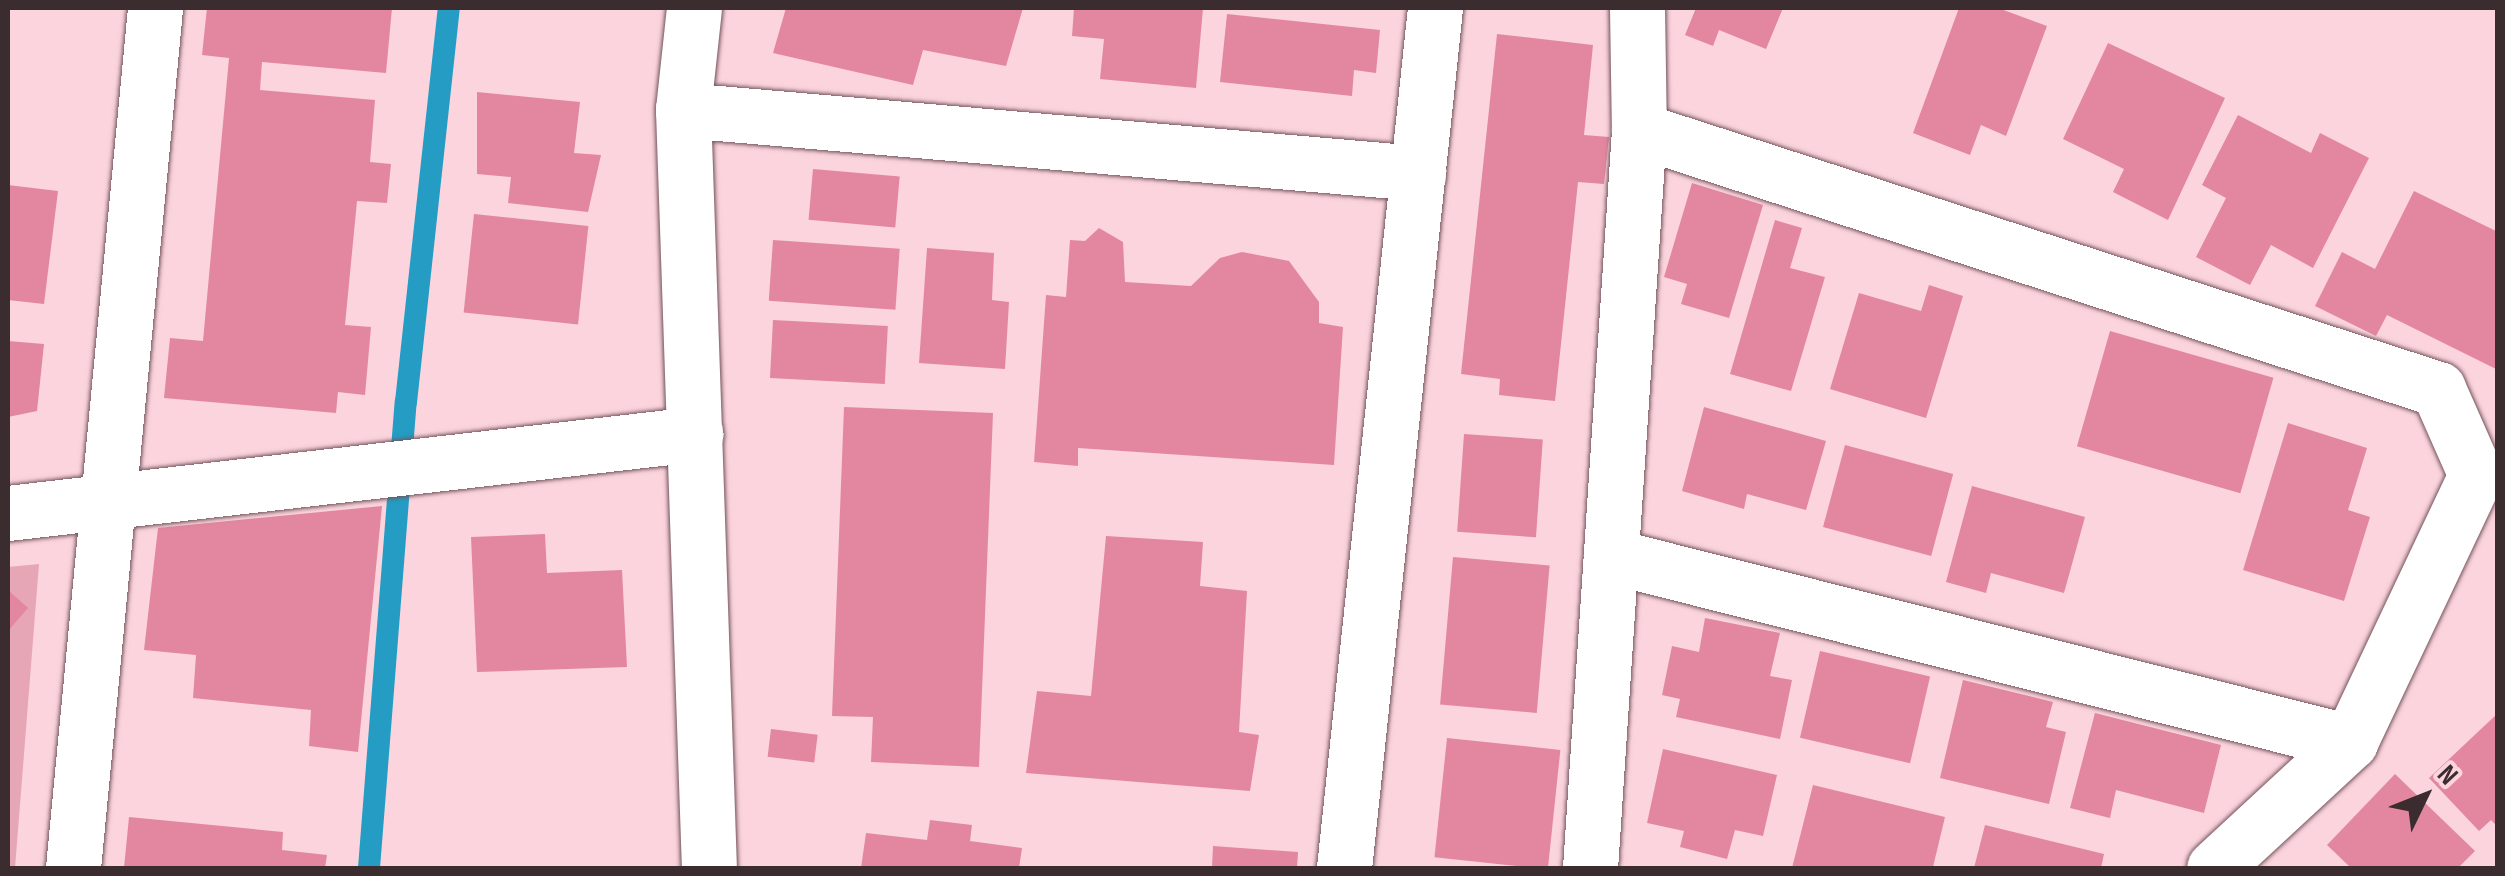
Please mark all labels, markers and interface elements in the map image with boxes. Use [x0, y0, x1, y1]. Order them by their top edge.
north arrow [2375, 746, 2475, 846]
text: N [2430, 758, 2464, 792]

